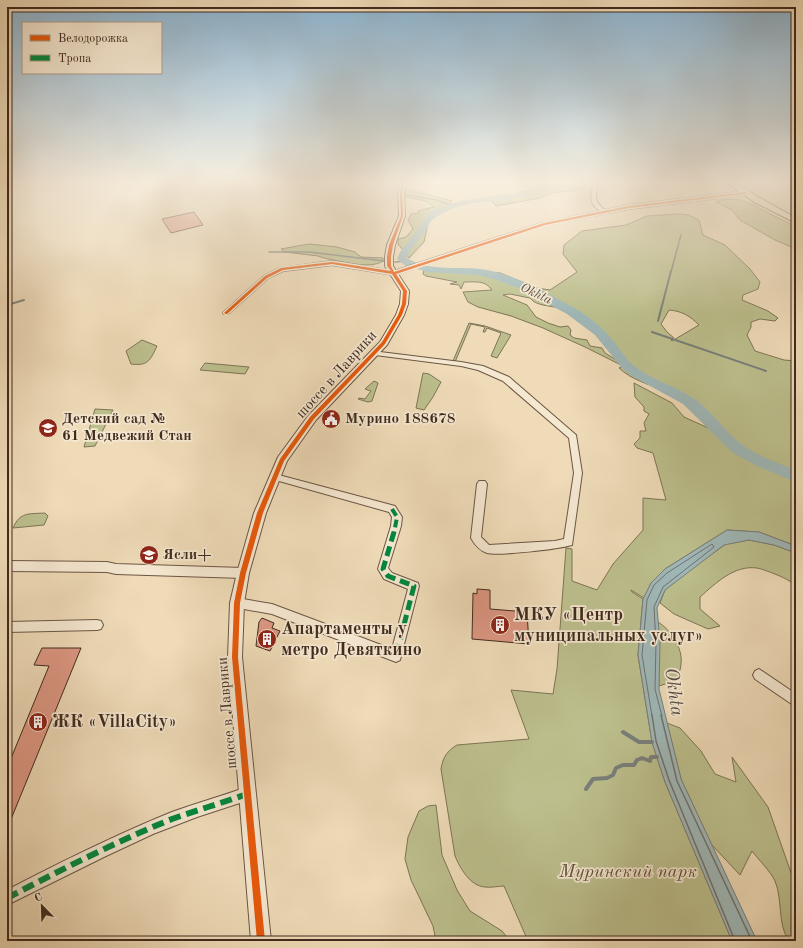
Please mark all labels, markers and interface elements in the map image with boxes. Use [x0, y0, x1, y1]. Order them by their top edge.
legend [22, 22, 162, 74]
text: Велодорожка [58, 33, 128, 45]
text: Тропа [58, 53, 91, 65]
water label: Okhta [518, 281, 554, 307]
street label: шоссе в Лаврики [294, 328, 380, 422]
public building icon: Мурино 188678 [320, 408, 342, 430]
place label: Детский сад № 61 Медвежий Стан [62, 412, 192, 444]
place label: Мурино 188678 [345, 412, 456, 427]
school or university icon: Детский сад № 61 Медвежий Стан [37, 417, 59, 439]
school or university icon: Ясли+ [138, 544, 160, 566]
place label: Ясли+ [163, 548, 212, 563]
place label: МКУ «Центр муниципальных услуг» [514, 606, 703, 645]
building icon: МКУ «Центр муниципальных услуг» [489, 614, 511, 636]
place label: Апартаменты у метро Девяткино [281, 620, 422, 659]
building icon: Апартаменты у метро Девяткино [256, 628, 278, 650]
street label: шоссе в Лаврики [216, 656, 240, 770]
water label: Okhta [660, 667, 686, 717]
building icon: ЖК «VillaCity» [27, 711, 49, 733]
place label: ЖК «VillaCity» [52, 713, 177, 731]
park label: Муринский парк [558, 863, 697, 881]
north arrow [22, 886, 62, 926]
text: С [33, 892, 44, 905]

